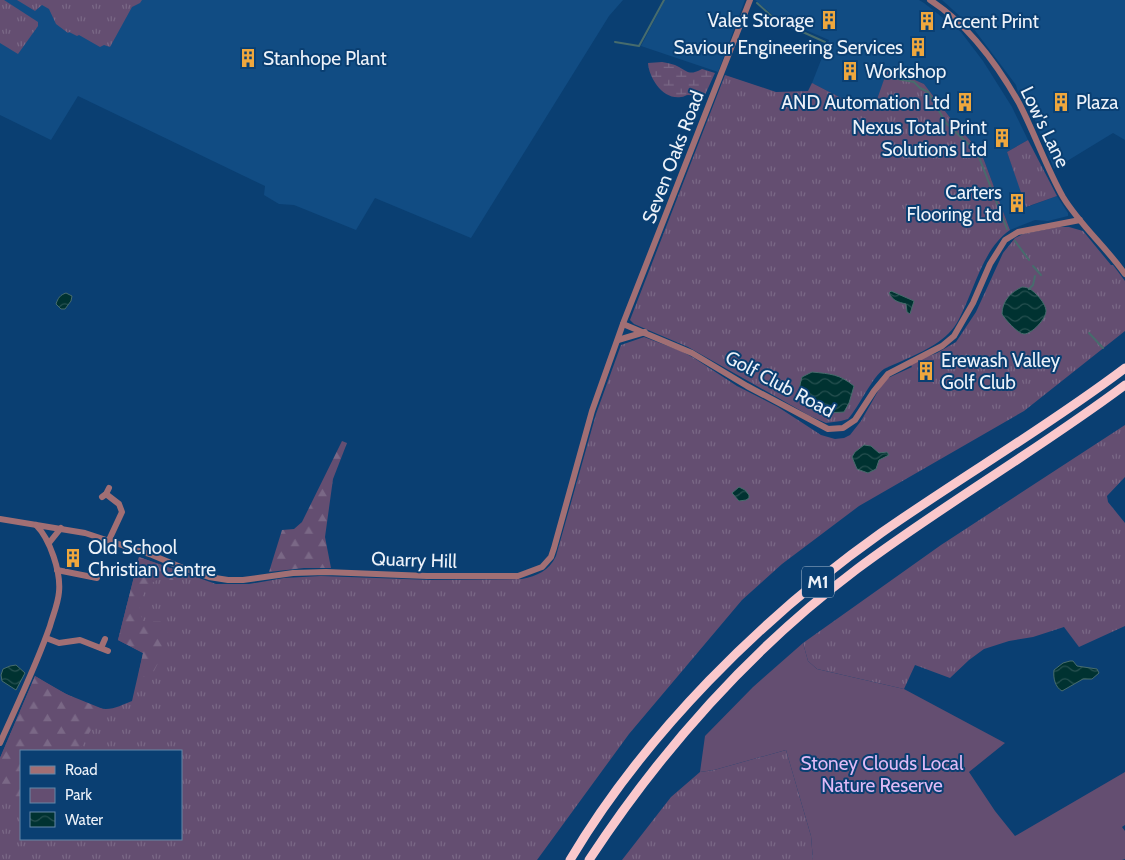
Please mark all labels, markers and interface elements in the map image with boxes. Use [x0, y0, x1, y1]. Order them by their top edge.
place label: Valet Storage [707, 9, 814, 32]
building icon: Valet Storage [818, 9, 840, 31]
building icon: Accent Print [916, 10, 938, 32]
place label: Accent Print [942, 10, 1040, 33]
place label: Saviour Engineering Services [673, 36, 903, 59]
building icon: Saviour Engineering Services [907, 36, 929, 58]
building icon: Stanhope Plant [237, 47, 259, 69]
place label: Stanhope Plant [263, 47, 387, 70]
building icon: Workshop [839, 60, 861, 82]
place label: Workshop [865, 60, 946, 83]
street label: Low's Lane [1015, 83, 1075, 172]
street label: Seven Oaks Road [637, 88, 709, 226]
place label: AND Automation Ltd [781, 91, 950, 114]
building icon: AND Automation Ltd [954, 91, 976, 113]
building icon: Plaza [1050, 91, 1072, 113]
place label: Plaza [1076, 91, 1118, 114]
place label: Nexus Total Print Solutions Ltd [852, 116, 988, 161]
building icon: Nexus Total Print Solutions Ltd [991, 127, 1013, 149]
place label: Carters Flooring Ltd [906, 181, 1002, 226]
building icon: Carters Flooring Ltd [1006, 192, 1028, 214]
street label: Golf Club Road [721, 346, 839, 422]
place label: Erewash Valley Golf Club [941, 349, 1061, 394]
building icon: Erewash Valley Golf Club [915, 360, 937, 382]
place label: Old School Christian Centre [88, 536, 216, 581]
building icon: Old School Christian Centre [62, 547, 84, 569]
street label: Quarry Hill [371, 547, 458, 573]
road number: M1 [802, 566, 834, 598]
legend [20, 750, 182, 840]
park label: Stoney Clouds Local Nature Reserve [801, 752, 964, 797]
text: Road [65, 761, 98, 779]
text: Park [65, 786, 92, 804]
text: Water [65, 811, 103, 829]

